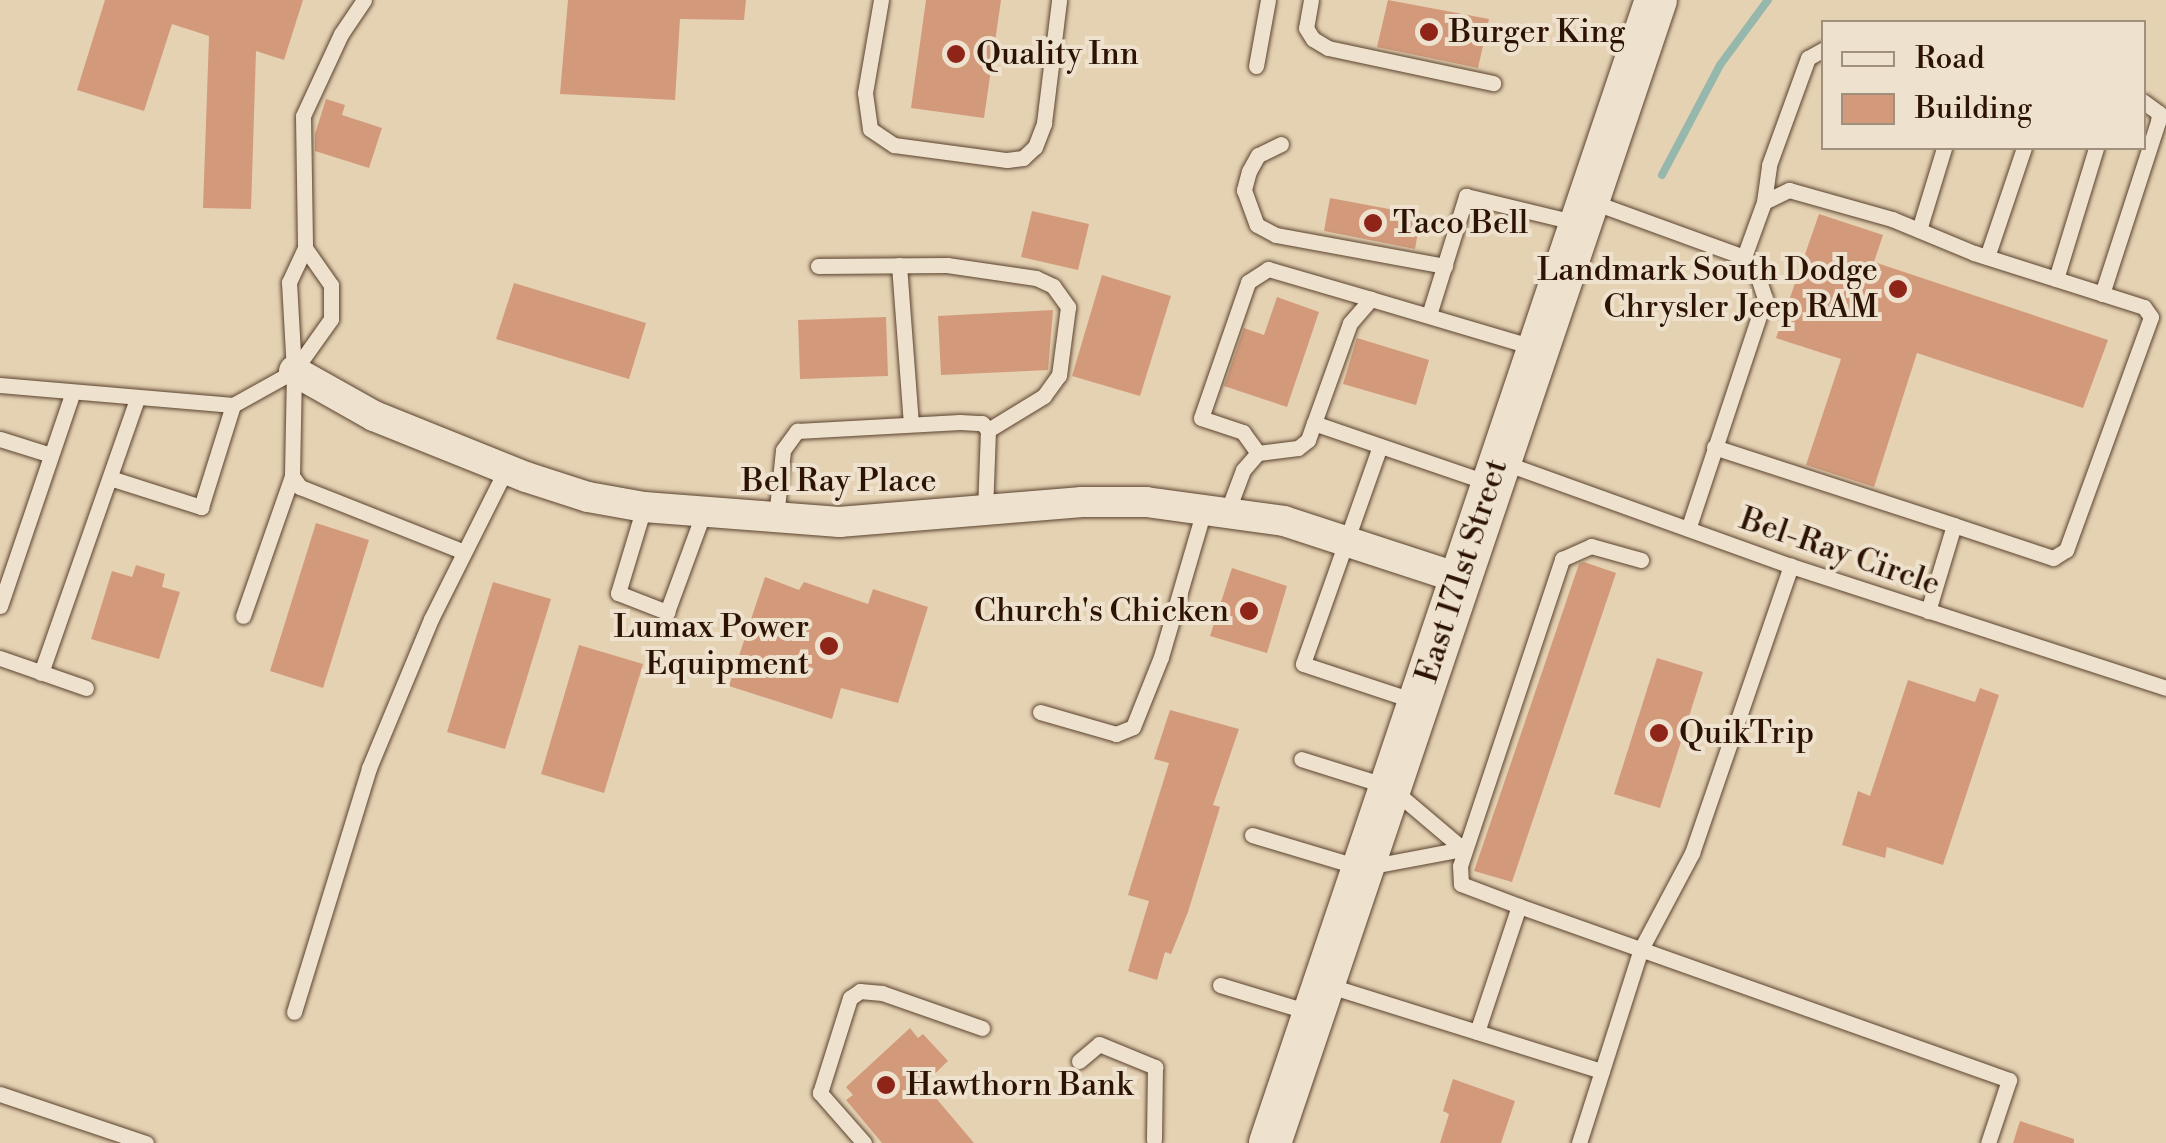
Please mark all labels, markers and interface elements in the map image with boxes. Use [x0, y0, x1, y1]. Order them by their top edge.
place label: Burger King [1449, 13, 1626, 51]
legend [1821, 20, 2146, 150]
marker: Burger King [1418, 21, 1440, 43]
place label: Quality Inn [976, 35, 1139, 73]
text: Road [1915, 40, 1985, 78]
marker: Quality Inn [945, 43, 967, 65]
text: Building [1915, 90, 2032, 128]
place label: Taco Bell [1393, 204, 1528, 242]
marker: Taco Bell [1362, 212, 1384, 234]
place label: Landmark South Dodge Chrysler Jeep RAM [1537, 252, 1878, 327]
marker: Landmark South Dodge Chrysler Jeep RAM [1887, 278, 1909, 300]
street label: East 171st Street [1408, 454, 1516, 688]
street label: Bel Ray Place [741, 462, 937, 500]
street label: Bel-Ray Circle [1735, 500, 1945, 604]
place label: Church's Chicken [974, 592, 1229, 630]
marker: Church's Chicken [1238, 600, 1260, 622]
place label: Lumax Power Equipment [614, 609, 809, 684]
marker: Lumax Power Equipment [818, 635, 840, 657]
place label: QuikTrip [1679, 714, 1814, 752]
marker: QuikTrip [1648, 722, 1670, 744]
place label: Hawthorn Bank [906, 1066, 1133, 1104]
marker: Hawthorn Bank [875, 1074, 897, 1096]

